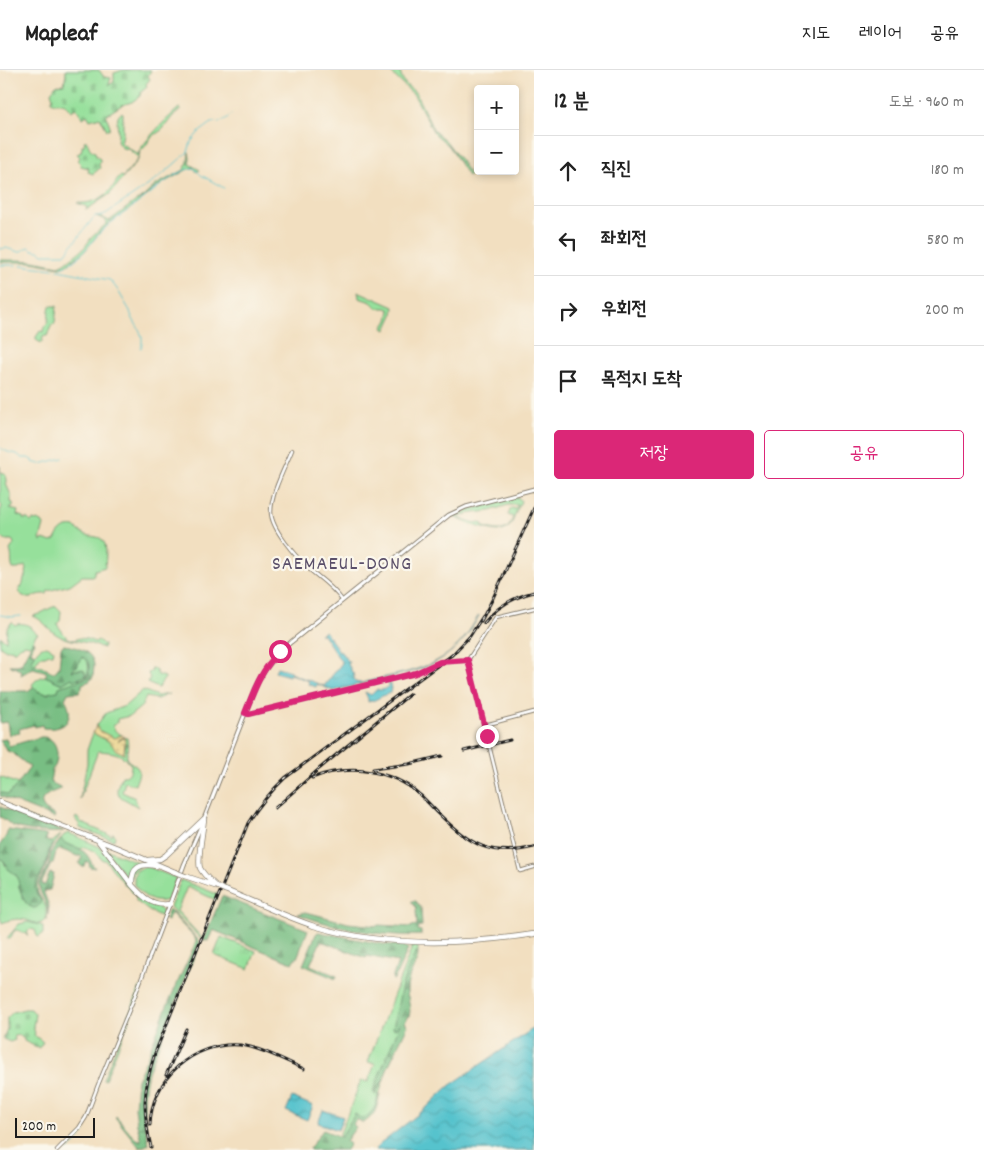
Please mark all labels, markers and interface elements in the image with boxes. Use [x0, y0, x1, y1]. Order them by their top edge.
text: Mapleaf [25, 18, 97, 52]
text: 지도 [802, 22, 831, 47]
text: 레이어 [859, 22, 902, 47]
text: 공유 [930, 22, 959, 47]
map controls [474, 85, 519, 175]
button: + [474, 85, 519, 130]
text: 12 분 [554, 88, 589, 118]
text: 도보 · 960 m [889, 91, 964, 114]
button: − [474, 130, 519, 175]
icon: ahead [554, 157, 582, 185]
text: 직진 [601, 157, 632, 184]
text: 180 m [931, 159, 964, 182]
icon: left [554, 227, 582, 255]
text: 좌회전 [601, 227, 647, 254]
text: 580 m [927, 229, 964, 252]
icon: right [554, 297, 582, 325]
text: 우회전 [601, 297, 647, 324]
text: 200 m [925, 299, 964, 322]
icon: arrive [554, 367, 582, 395]
text: 목적지 도착 [601, 367, 682, 394]
button: 저장 [554, 430, 754, 479]
button: 공유 [764, 430, 964, 479]
district label: SAEMAEUL-DONG [272, 551, 412, 579]
route start [269, 640, 292, 663]
route end [476, 725, 499, 748]
scale bar [15, 1115, 95, 1138]
text: 200 m [22, 1117, 56, 1137]

